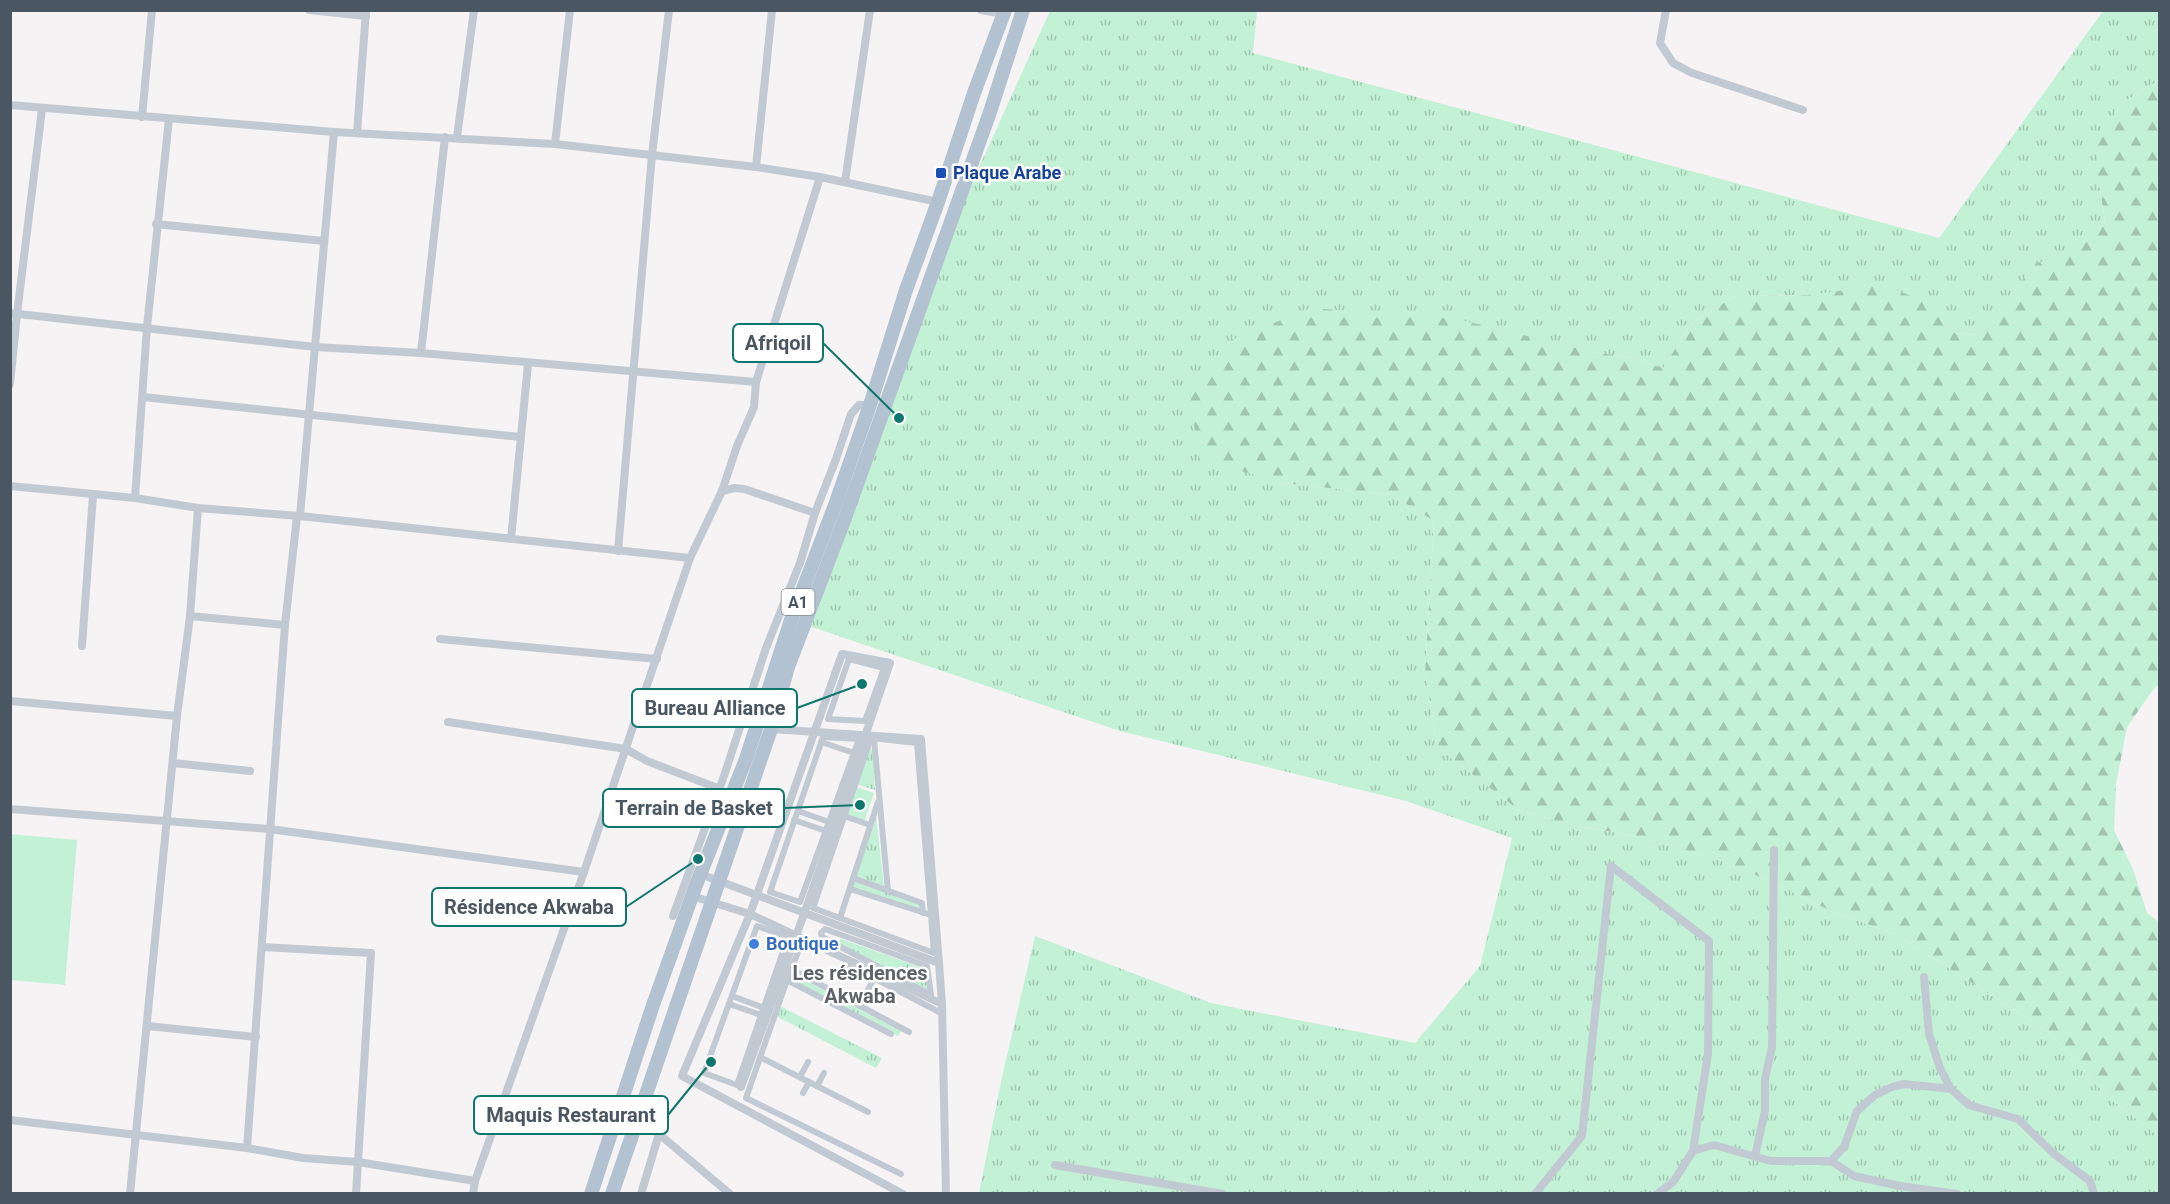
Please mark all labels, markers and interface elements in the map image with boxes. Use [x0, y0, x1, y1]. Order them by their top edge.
place label: Plaque Arabe [953, 162, 1062, 183]
marker: Plaque Arabe [934, 166, 948, 180]
callout: Afriqoil [733, 324, 823, 362]
text: Afriqoil [745, 331, 811, 355]
road number: A1 [782, 589, 814, 615]
callout: Bureau Alliance [632, 689, 797, 727]
text: Bureau Alliance [644, 696, 786, 720]
callout: Terrain de Basket [603, 789, 784, 827]
text: Terrain de Basket [615, 796, 773, 820]
callout: Résidence Akwaba [432, 888, 626, 926]
text: Résidence Akwaba [444, 895, 614, 919]
place label: Boutique [766, 933, 839, 954]
marker: Boutique [747, 937, 761, 951]
district label: Les résidences Akwaba [792, 961, 928, 1008]
callout: Maquis Restaurant [474, 1096, 668, 1134]
text: Maquis Restaurant [486, 1103, 656, 1127]

